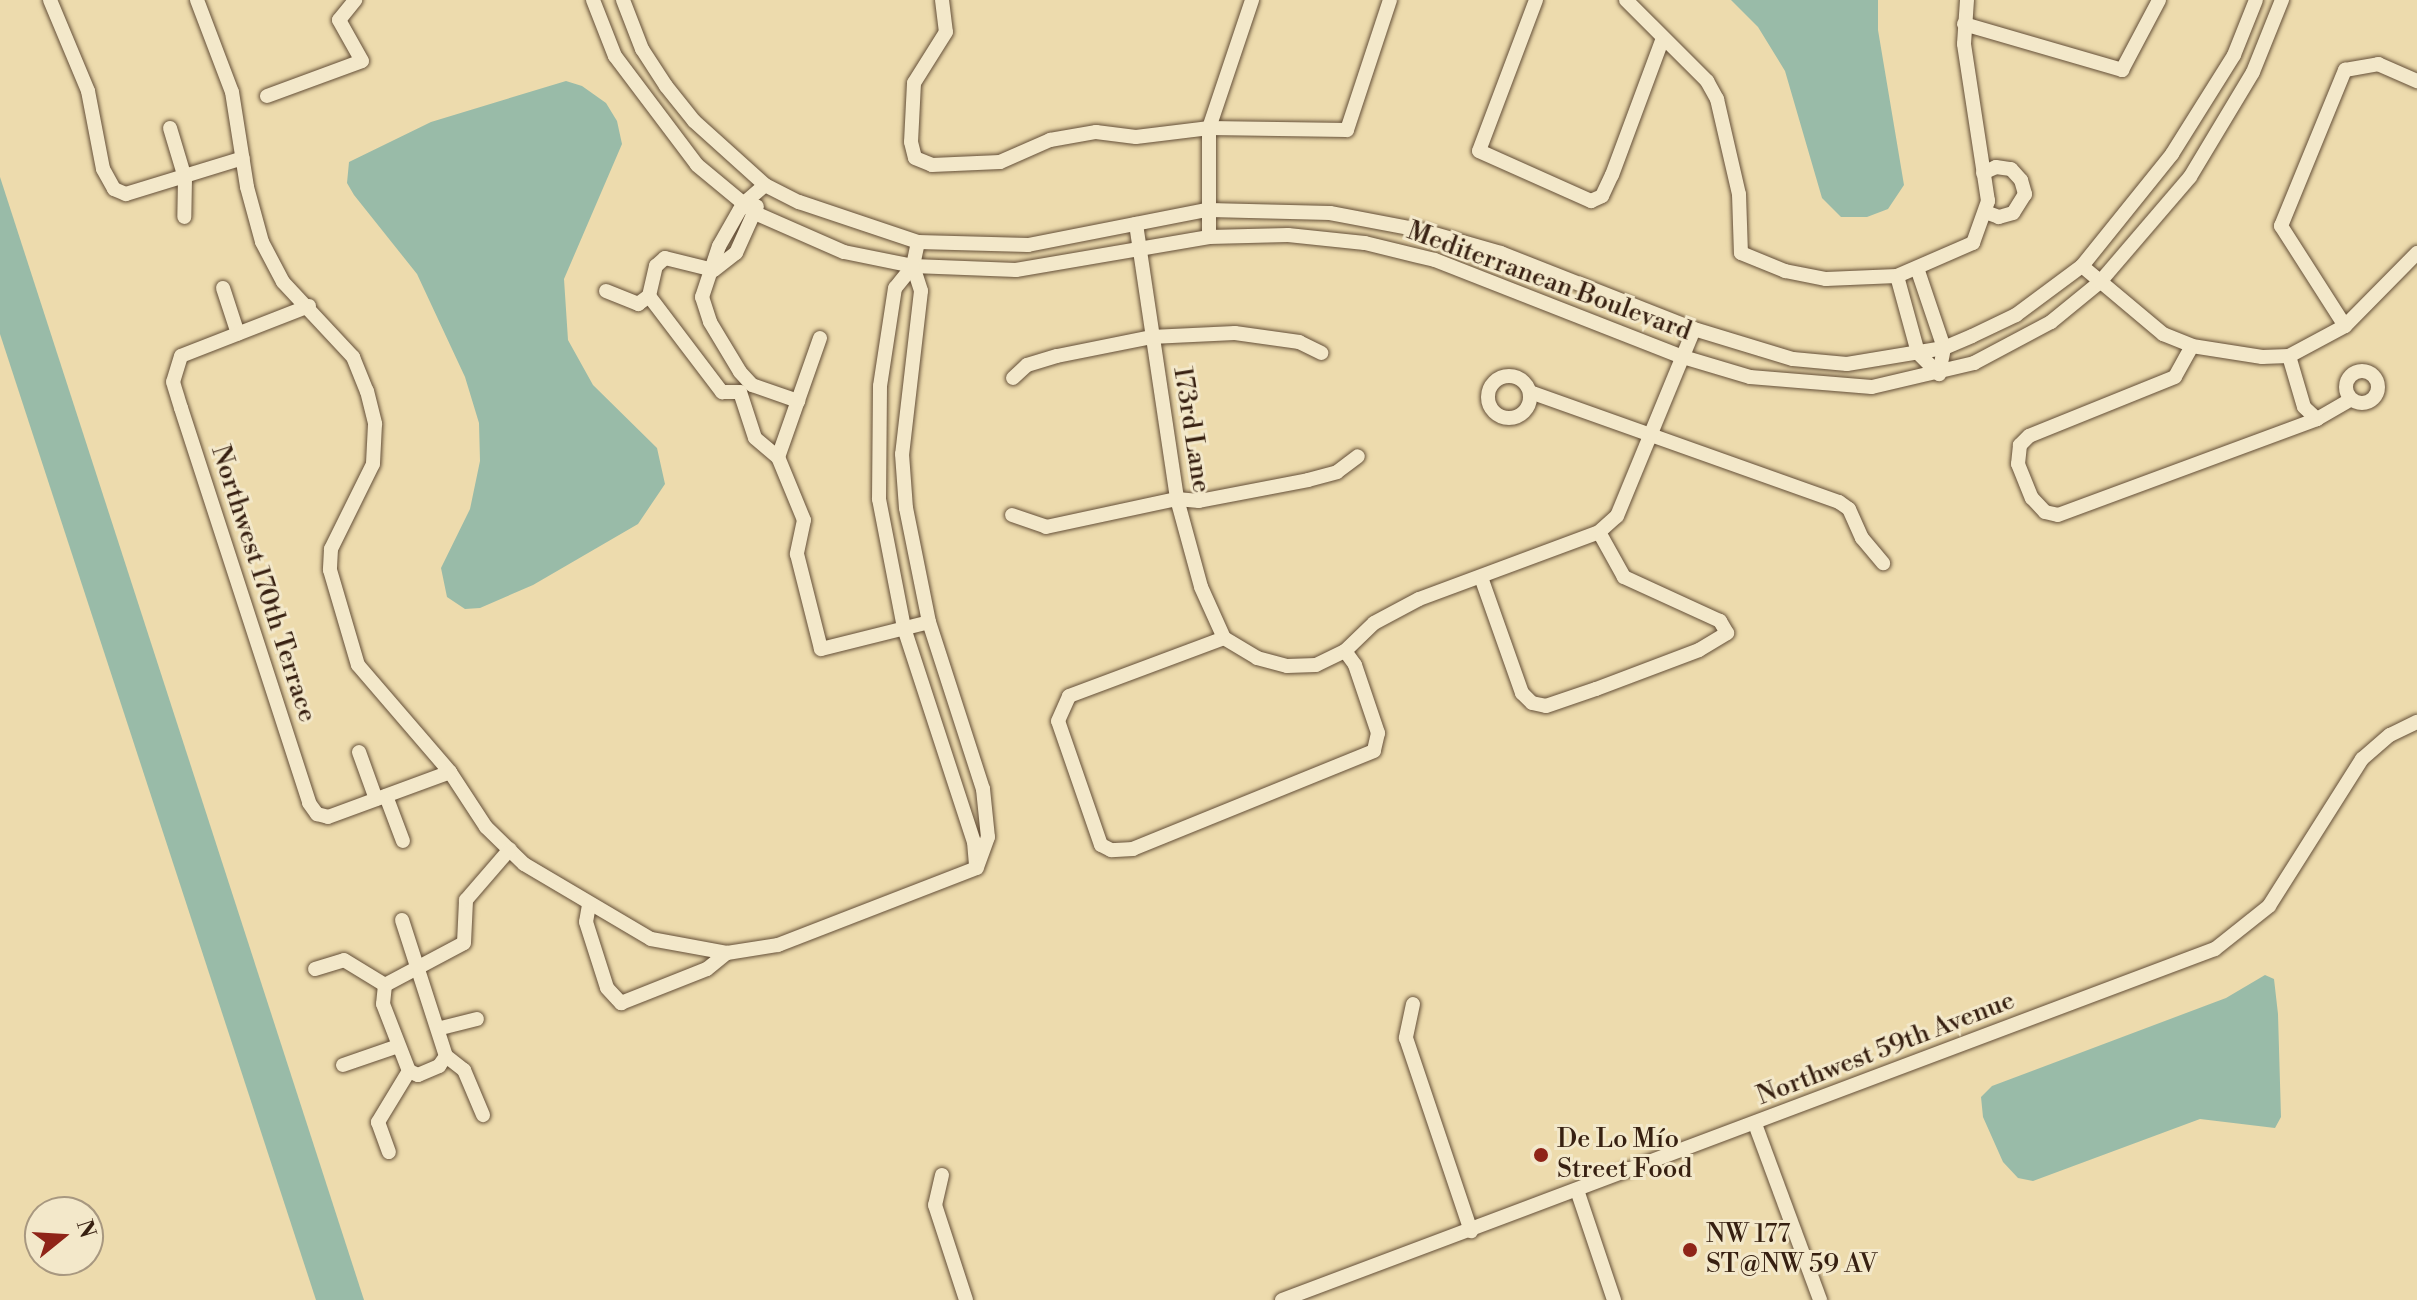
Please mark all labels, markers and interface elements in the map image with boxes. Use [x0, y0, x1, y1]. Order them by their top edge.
street label: Mediterranean Boulevard [1403, 216, 1695, 348]
street label: 173rd Lane [1166, 365, 1216, 495]
street label: Northwest 170th Terrace [204, 442, 322, 726]
street label: Northwest 59th Avenue [1753, 985, 2019, 1113]
place label: De Lo Mío Street Food [1557, 1124, 1692, 1186]
marker: De Lo Mío Street Food [1532, 1146, 1550, 1164]
north arrow [24, 1196, 104, 1276]
text: N [70, 1217, 101, 1241]
place label: NW 177 ST@NW 59 AV [1706, 1219, 1878, 1280]
marker: NW 177 ST@NW 59 AV [1681, 1241, 1699, 1259]

